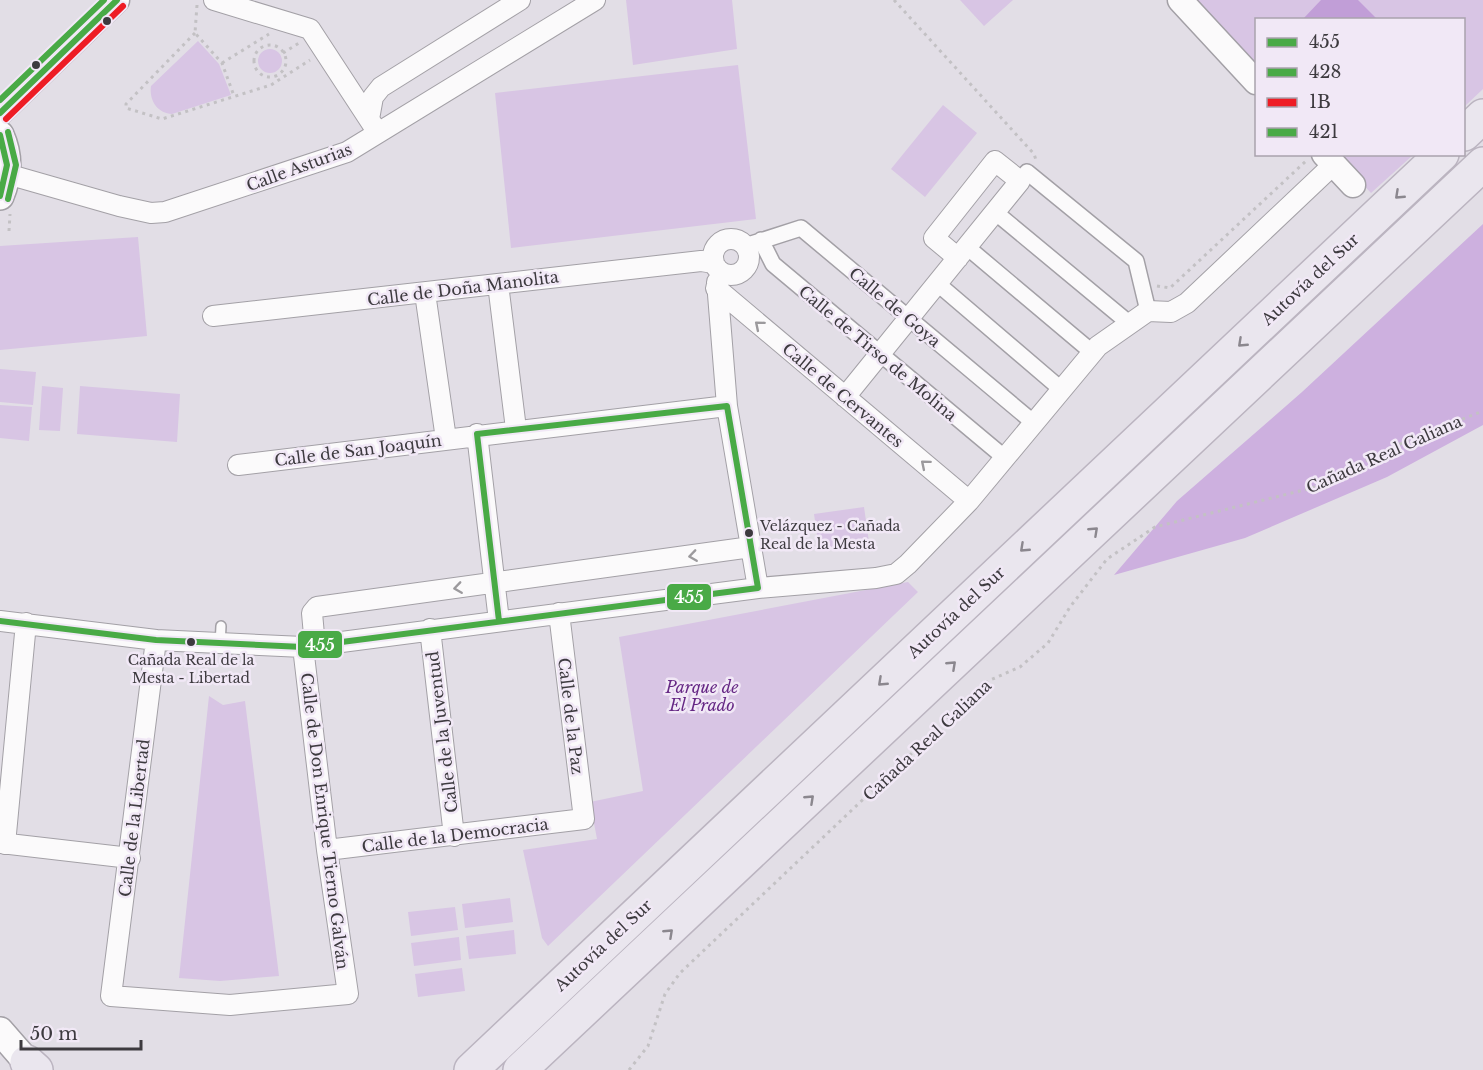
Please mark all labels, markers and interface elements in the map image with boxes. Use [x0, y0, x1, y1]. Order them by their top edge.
unlabelled marker [101, 15, 113, 27]
legend [1255, 18, 1465, 156]
text: 455 [1309, 31, 1340, 53]
unlabelled marker [30, 59, 42, 71]
text: 428 [1309, 61, 1342, 83]
text: 1B [1309, 91, 1331, 113]
text: 421 [1309, 121, 1339, 143]
street label: Calle Asturias [244, 139, 354, 195]
one-way arrow [1396, 187, 1407, 198]
street label: Autovía del Sur [1256, 228, 1363, 330]
street label: Calle de Goya [845, 263, 945, 351]
street label: Calle de Doña Manolita [366, 266, 560, 310]
street label: Calle de Tirso de Molina [795, 281, 961, 425]
one-way arrow [755, 321, 766, 332]
one-way arrow [1238, 336, 1249, 347]
street label: Calle de Cervantes [778, 338, 908, 452]
street label: Cañada Real Galiana [1303, 411, 1465, 497]
street label: Calle de San Joaquín [273, 430, 443, 470]
one-way arrow [921, 460, 932, 471]
place label: Velázquez - Cañada Real de la Mesta [759, 517, 901, 553]
marker: Velázquez - Cañada Real de la Mesta [743, 527, 755, 539]
one-way arrow [1087, 527, 1097, 538]
one-way arrow [1020, 541, 1031, 552]
one-way arrow [688, 549, 698, 561]
street label: Autovía del Sur [902, 561, 1009, 663]
one-way arrow [454, 582, 463, 594]
line badge: 455 [666, 583, 712, 611]
text: 455 [674, 587, 704, 607]
line badge: 455 [297, 630, 343, 659]
text: 455 [305, 635, 335, 655]
marker: Cañada Real de la Mesta - Libertad [185, 636, 197, 648]
street label: Calle de la Juventud [422, 650, 462, 814]
place label: Cañada Real de la Mesta - Libertad [128, 651, 255, 687]
street label: Calle de la Paz [554, 656, 588, 776]
one-way arrow [945, 661, 956, 672]
street label: Calle de Don Enrique Tierno Galván [297, 671, 353, 971]
street label: Cañada Real Galiana [859, 675, 995, 805]
one-way arrow [878, 675, 888, 686]
park label: Parque de El Prado [664, 677, 739, 715]
street label: Calle de la Libertad [114, 738, 154, 898]
one-way arrow [804, 795, 814, 806]
street label: Calle de la Democracia [361, 814, 550, 856]
street label: Autovía del Sur [549, 894, 656, 996]
one-way arrow [662, 929, 672, 940]
scale bar [21, 1013, 141, 1051]
text: 50 m [30, 1023, 78, 1045]

